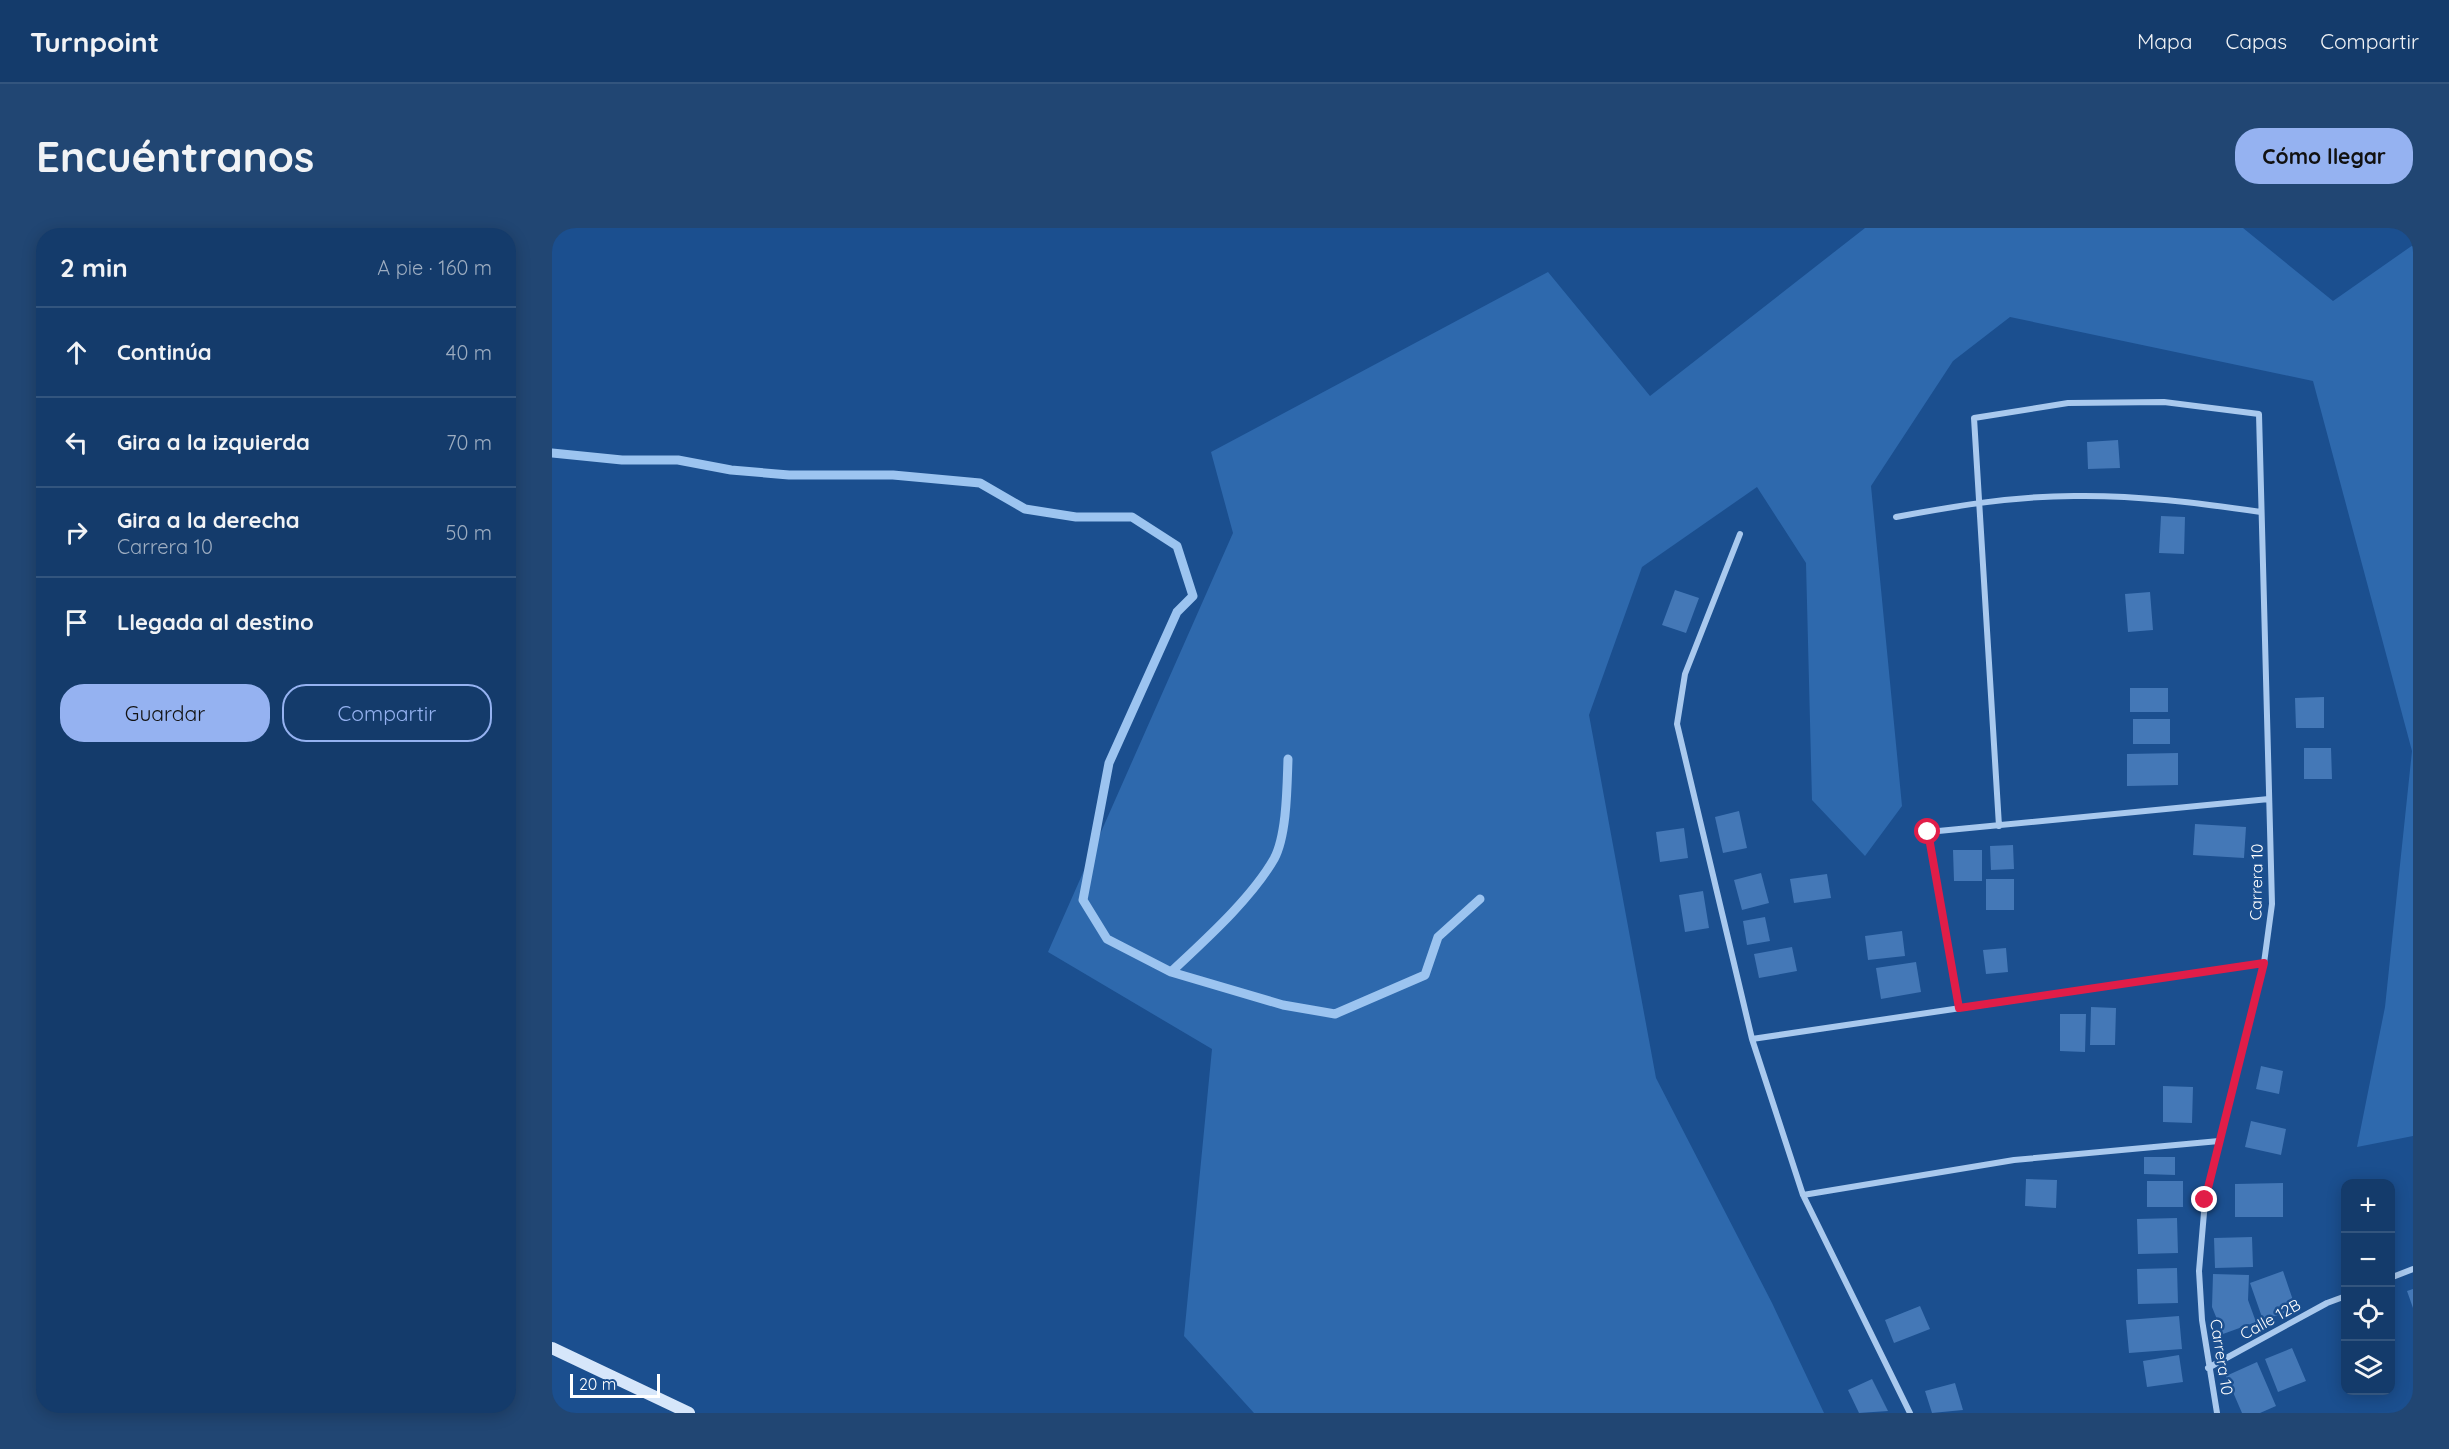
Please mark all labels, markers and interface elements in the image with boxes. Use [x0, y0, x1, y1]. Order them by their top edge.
text: Turnpoint [30, 24, 159, 59]
text: Mapa [2137, 28, 2192, 54]
text: Capas [2225, 28, 2287, 54]
text: Compartir [2320, 28, 2419, 54]
button: Cómo llegar [2235, 128, 2413, 184]
text: Encuéntranos [36, 130, 314, 183]
text: 2 min [60, 251, 128, 284]
text: A pie · 160 m [377, 255, 492, 280]
icon: ahead [60, 336, 93, 369]
text: Continúa [117, 338, 212, 366]
text: 40 m [446, 340, 492, 365]
icon: left [60, 426, 93, 459]
text: Gira a la izquierda [117, 428, 310, 456]
text: 70 m [446, 430, 492, 455]
text: Gira a la derecha [117, 506, 300, 534]
icon: right [60, 516, 93, 549]
text: 50 m [446, 520, 492, 545]
text: Carrera 10 [117, 534, 213, 559]
icon: arrive [60, 606, 93, 639]
text: Llegada al destino [117, 608, 314, 636]
button: Guardar [60, 684, 270, 742]
button: Compartir [282, 684, 492, 742]
route start [1914, 818, 1940, 844]
street label: Carrera 10 [2245, 844, 2267, 920]
map controls [2341, 1179, 2395, 1395]
button: + [2341, 1179, 2395, 1233]
route end [2191, 1186, 2217, 1212]
button: − [2341, 1233, 2395, 1287]
button: locate [2341, 1287, 2395, 1341]
street label: Calle 12B [2236, 1294, 2304, 1344]
street label: Carrera 10 [2206, 1318, 2238, 1396]
button: layers [2341, 1341, 2395, 1395]
scale bar [570, 1371, 660, 1398]
text: 20 m [579, 1374, 616, 1394]

